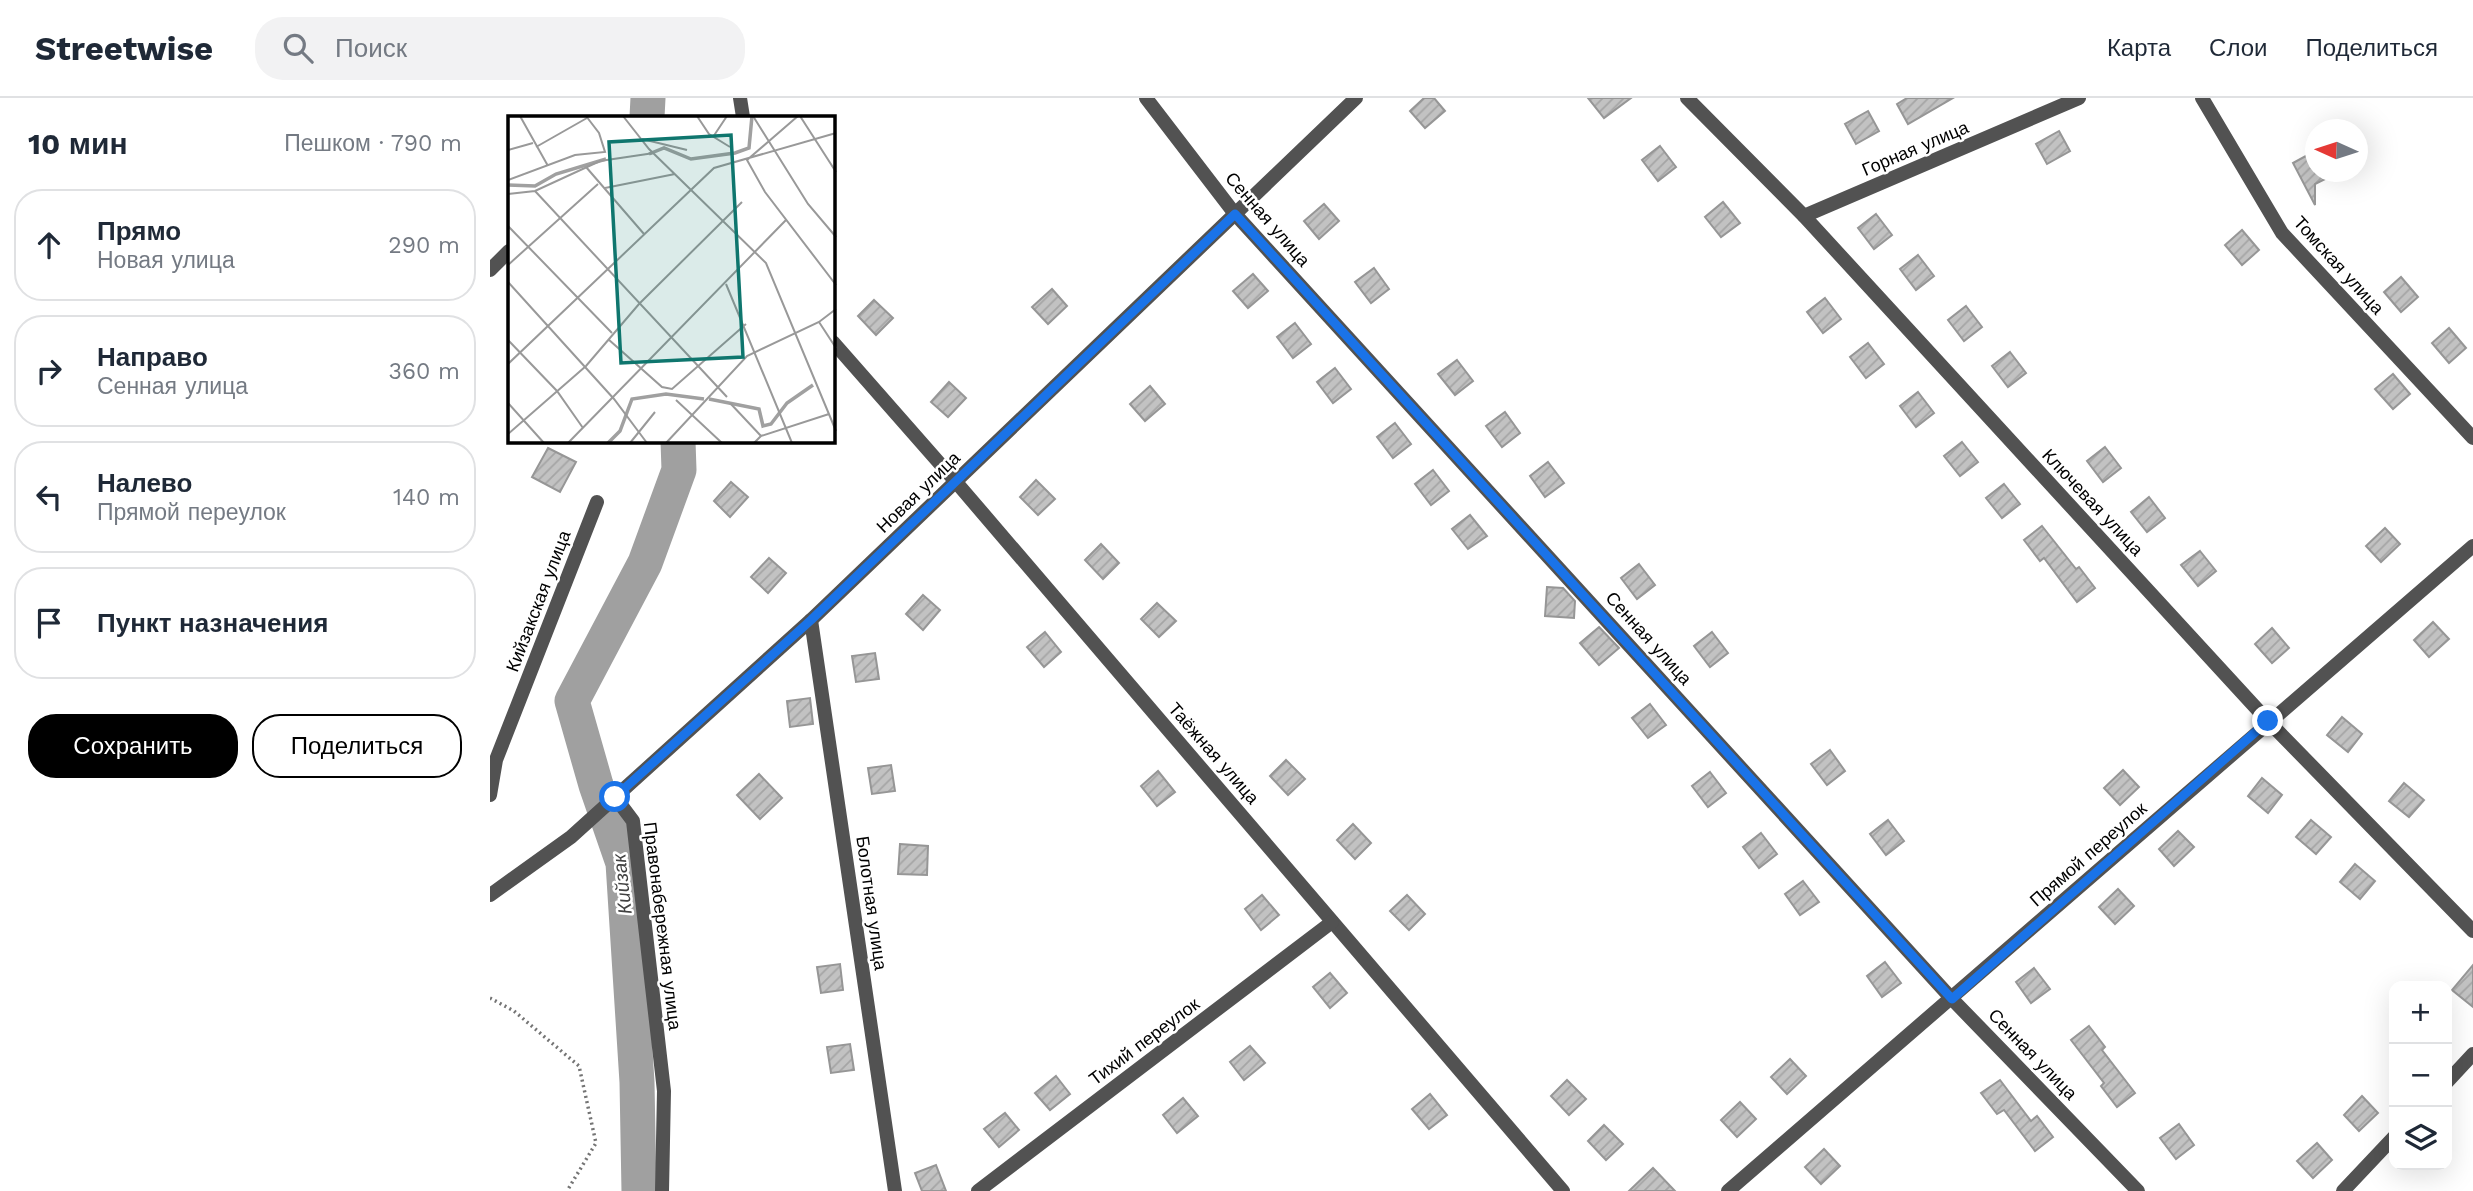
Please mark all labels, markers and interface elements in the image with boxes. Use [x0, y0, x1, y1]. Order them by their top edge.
search box [255, 17, 745, 80]
text: Streetwise [35, 29, 213, 68]
icon: search [279, 29, 317, 67]
text: Поиск [335, 33, 407, 63]
text: Карта [2107, 34, 2171, 62]
text: Слои [2209, 34, 2267, 62]
text: Поделиться [2305, 34, 2438, 62]
inset map [508, 116, 835, 443]
street label: Горная улица [1858, 116, 1972, 180]
north arrow [2305, 119, 2368, 182]
text: 10 мин [28, 126, 128, 161]
text: Пешком · 790 m [284, 130, 462, 157]
street label: Сенная улица [1221, 167, 1315, 271]
street label: Томская улица [2290, 212, 2389, 319]
text: Прямо [97, 216, 181, 246]
icon: ahead [30, 226, 68, 264]
text: 290 m [388, 232, 460, 259]
text: Новая улица [97, 247, 235, 274]
text: Направо [97, 342, 208, 372]
icon: right [30, 352, 68, 390]
text: 360 m [389, 358, 460, 385]
text: Сенная улица [97, 373, 248, 400]
street label: Ключевая улица [2038, 444, 2148, 560]
street label: Новая улица [872, 446, 965, 537]
text: Налево [97, 468, 192, 498]
icon: left [30, 478, 68, 516]
text: 140 m [393, 484, 460, 511]
text: Прямой переулок [97, 499, 286, 526]
street label: Кийзакская улица [501, 526, 575, 675]
street label: Сенная улица [1602, 587, 1697, 690]
icon: arrive [30, 604, 68, 642]
text: Пункт назначения [97, 608, 328, 638]
street label: Таёжная улица [1164, 698, 1264, 809]
route end [2252, 705, 2283, 736]
button: Сохранить [28, 714, 238, 778]
button: Поделиться [252, 714, 462, 778]
route start [599, 781, 630, 812]
street label: Прямой переулок [2025, 798, 2151, 910]
street label: Правонабережная улица [640, 821, 686, 1032]
street label: Болотная улица [852, 835, 892, 972]
water label: Кийзак [607, 852, 637, 915]
map controls [2389, 981, 2452, 1170]
button: + [2389, 981, 2452, 1044]
street label: Тихий переулок [1085, 993, 1203, 1089]
street label: Сенная улица [1984, 1004, 2082, 1105]
button: − [2389, 1044, 2452, 1107]
button: layers [2389, 1107, 2452, 1170]

